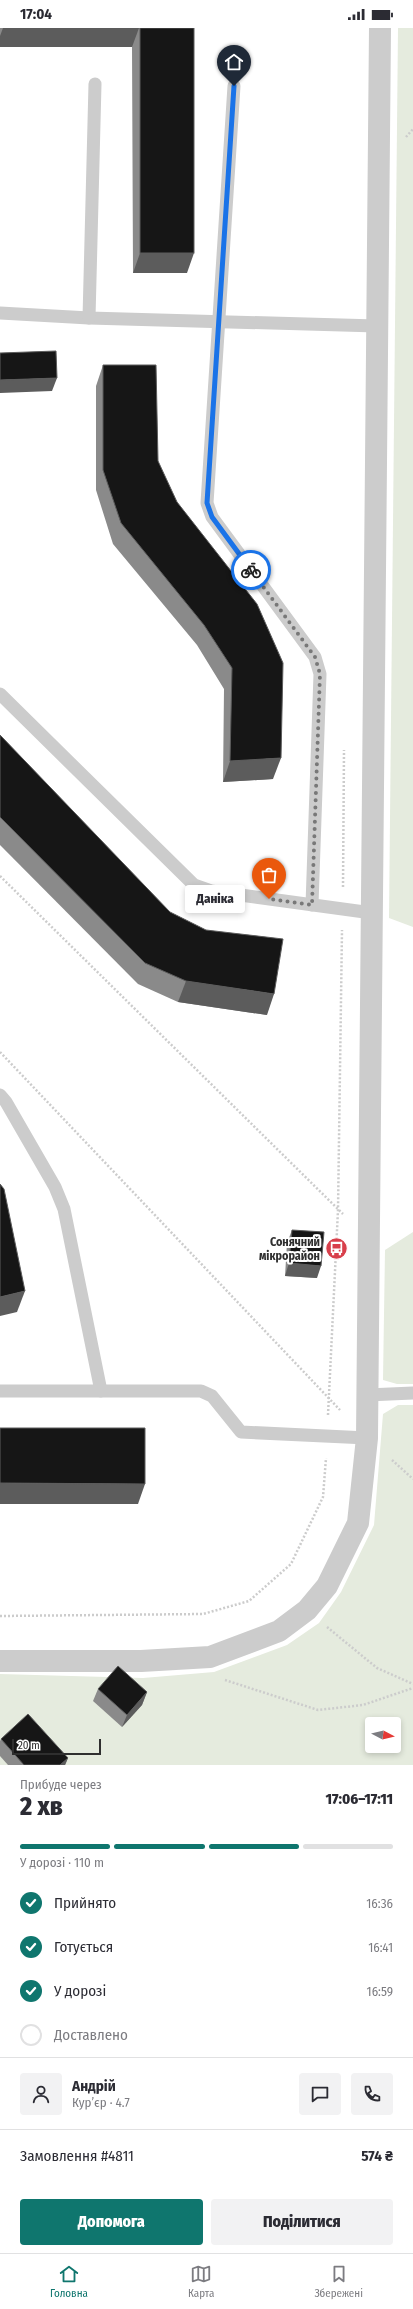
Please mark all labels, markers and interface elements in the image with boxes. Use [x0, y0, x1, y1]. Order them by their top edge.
text: 17:04 [20, 5, 52, 23]
pin [217, 45, 251, 86]
icon: home [223, 51, 245, 73]
courier [231, 550, 271, 590]
icon: bike [240, 559, 262, 581]
pin [252, 858, 286, 899]
icon: bag [258, 864, 280, 886]
callout: Даніка [185, 885, 245, 913]
text: Даніка [196, 891, 234, 906]
place label: Сонячний мікрорайон [259, 1235, 320, 1263]
bus stop icon: Сонячний мікрорайон [323, 1236, 349, 1262]
north arrow [365, 1717, 401, 1753]
map controls [365, 1717, 401, 1753]
scale bar [12, 1737, 101, 1756]
text: 20 m [18, 1739, 40, 1752]
text: Прибуде через [20, 1777, 102, 1792]
text: 17:06–17:11 [325, 1790, 393, 1808]
text: 2 хв [20, 1791, 63, 1822]
text: У дорозі · 110 m [20, 1855, 104, 1870]
icon: check [20, 1892, 42, 1914]
text: Прийнято [54, 1894, 116, 1912]
text: 16:36 [366, 1896, 393, 1911]
icon: check [20, 1936, 42, 1958]
text: Готується [54, 1938, 113, 1956]
text: 16:41 [368, 1940, 393, 1955]
icon: check [20, 1980, 42, 2002]
text: У дорозі [54, 1982, 106, 2000]
text: 16:59 [367, 1984, 393, 1999]
text: Доставлено [54, 2026, 128, 2044]
button: person [20, 2073, 62, 2115]
button: chat [299, 2073, 341, 2115]
button: phone [351, 2073, 393, 2115]
text: Андрій [72, 2077, 116, 2095]
text: Кур’єр · 4.7 [72, 2095, 130, 2110]
text: Замовлення #4811 [20, 2147, 134, 2165]
text: 574 ₴ [361, 2147, 393, 2165]
button: Допомога [20, 2199, 203, 2245]
button: Поділитися [211, 2199, 393, 2245]
tab: Головна [50, 2263, 88, 2300]
tab: Карта [188, 2263, 214, 2300]
tab: Збережені [314, 2263, 363, 2300]

